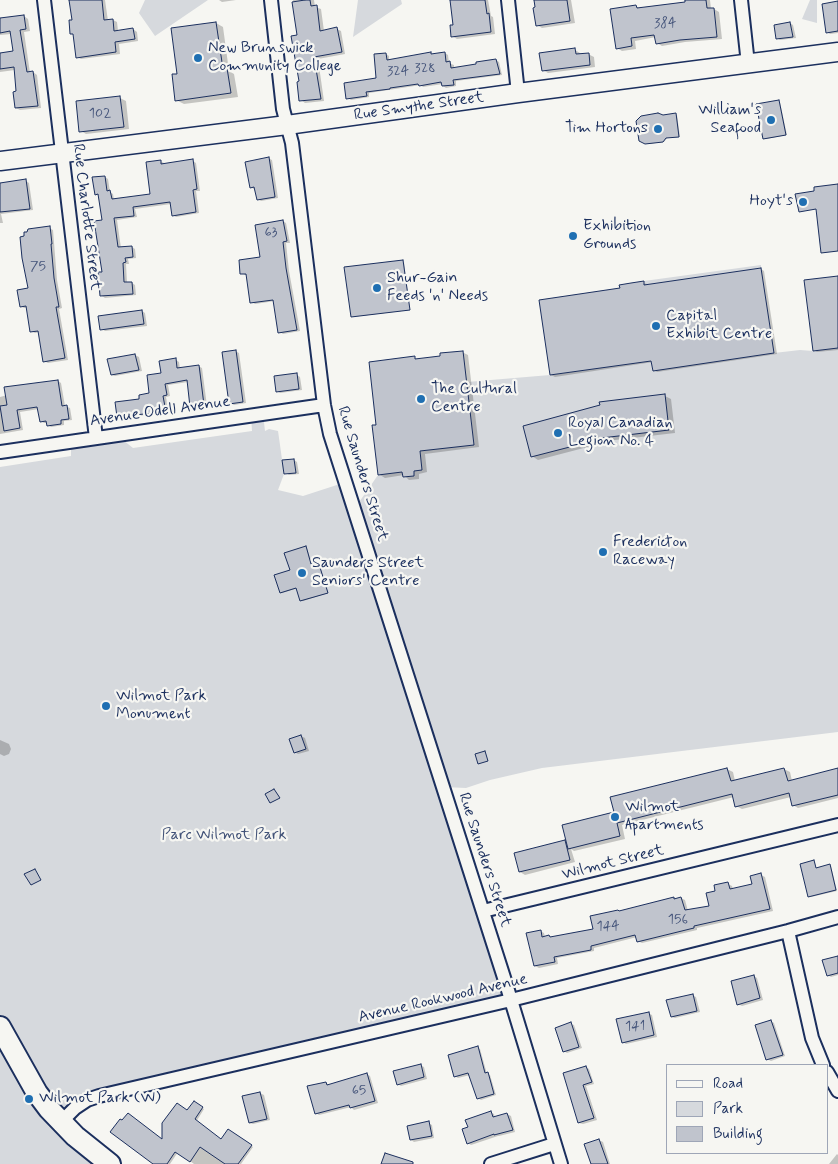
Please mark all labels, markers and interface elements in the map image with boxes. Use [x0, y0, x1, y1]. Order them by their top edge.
house number: 384 [654, 16, 676, 32]
place label: New Brunswick Community College [208, 39, 341, 77]
marker: New Brunswick Community College [192, 52, 204, 64]
house number: 328 [414, 61, 436, 77]
house number: 324 [387, 64, 409, 80]
street label: Rue Smythe Street [353, 88, 485, 126]
place label: William's Seafood [698, 101, 761, 139]
house number: 102 [89, 106, 111, 122]
marker: William's Seafood [765, 114, 777, 126]
place label: Tim Hortons [565, 119, 648, 139]
marker: Tim Hortons [652, 123, 664, 135]
street label: Rue Charlotte Street [67, 143, 105, 291]
place label: Hoyt's [749, 192, 793, 212]
marker: Hoyt's [797, 196, 809, 208]
place label: Exhibition Grounds [583, 217, 651, 255]
house number: 63 [264, 225, 278, 241]
marker: Exhibition Grounds [567, 230, 579, 242]
house number: 75 [30, 259, 46, 275]
place label: Shur-Gain Feeds 'n' Needs [387, 269, 488, 307]
marker: Shur-Gain Feeds 'n' Needs [371, 282, 383, 294]
place label: Capital Exhibit Centre [666, 307, 772, 345]
marker: Capital Exhibit Centre [650, 320, 662, 332]
place label: The Cultural Centre [431, 380, 517, 418]
street label: Avenue Odell Avenue [89, 393, 231, 431]
marker: The Cultural Centre [415, 393, 427, 405]
street label: Rue Saunders Street [332, 404, 392, 544]
place label: Royal Canadian Legion No. 4 [568, 414, 673, 452]
marker: Royal Canadian Legion No. 4 [552, 427, 564, 439]
place label: Fredericton Raceway [613, 533, 687, 571]
marker: Fredericton Raceway [597, 546, 609, 558]
place label: Saunders Street Seniors' Centre [312, 554, 424, 592]
marker: Saunders Street Seniors' Centre [296, 567, 308, 579]
place label: Wilmot Park Monument [116, 687, 206, 725]
marker: Wilmot Park Monument [100, 700, 112, 712]
street label: Rue Saunders Street [453, 790, 515, 930]
place label: Wilmot Apartments [625, 798, 704, 836]
marker: Wilmot Apartments [609, 811, 621, 823]
park label: Parc Wilmot Park [162, 826, 286, 846]
street label: Wilmot Street [560, 841, 666, 885]
house number: 156 [668, 912, 688, 928]
house number: 144 [596, 919, 620, 935]
street label: Avenue Rookwood Avenue [357, 970, 529, 1028]
house number: 141 [625, 1019, 645, 1035]
legend [666, 1064, 828, 1154]
text: Road [713, 1074, 743, 1094]
house number: 65 [352, 1083, 366, 1099]
place label: Wilmot Park (W) [39, 1089, 161, 1109]
marker: Wilmot Park (W) [23, 1093, 35, 1105]
text: Park [713, 1099, 743, 1119]
text: Building [713, 1124, 763, 1144]

